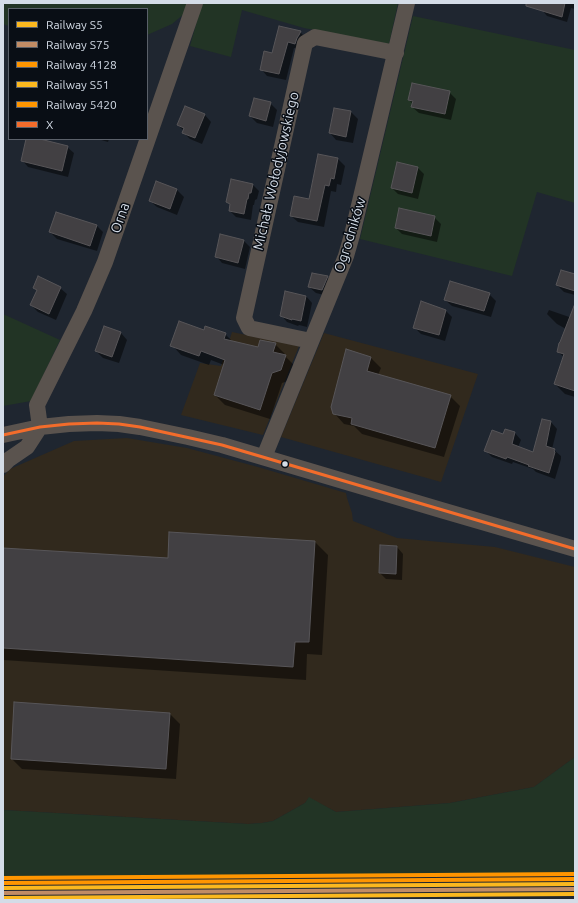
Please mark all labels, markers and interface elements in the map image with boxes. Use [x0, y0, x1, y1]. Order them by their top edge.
legend [8, 8, 148, 140]
text: Railway S5 [46, 18, 103, 31]
text: Railway S75 [46, 38, 109, 51]
text: Railway 4128 [46, 58, 117, 71]
text: Railway S51 [46, 78, 109, 91]
street label: Michała Wołodyjowskiego [250, 90, 302, 252]
text: Railway 5420 [46, 98, 117, 111]
text: X [46, 118, 53, 131]
street label: Ogrodników [331, 195, 369, 275]
street label: Orna [107, 200, 133, 236]
unlabelled marker [280, 459, 290, 469]

